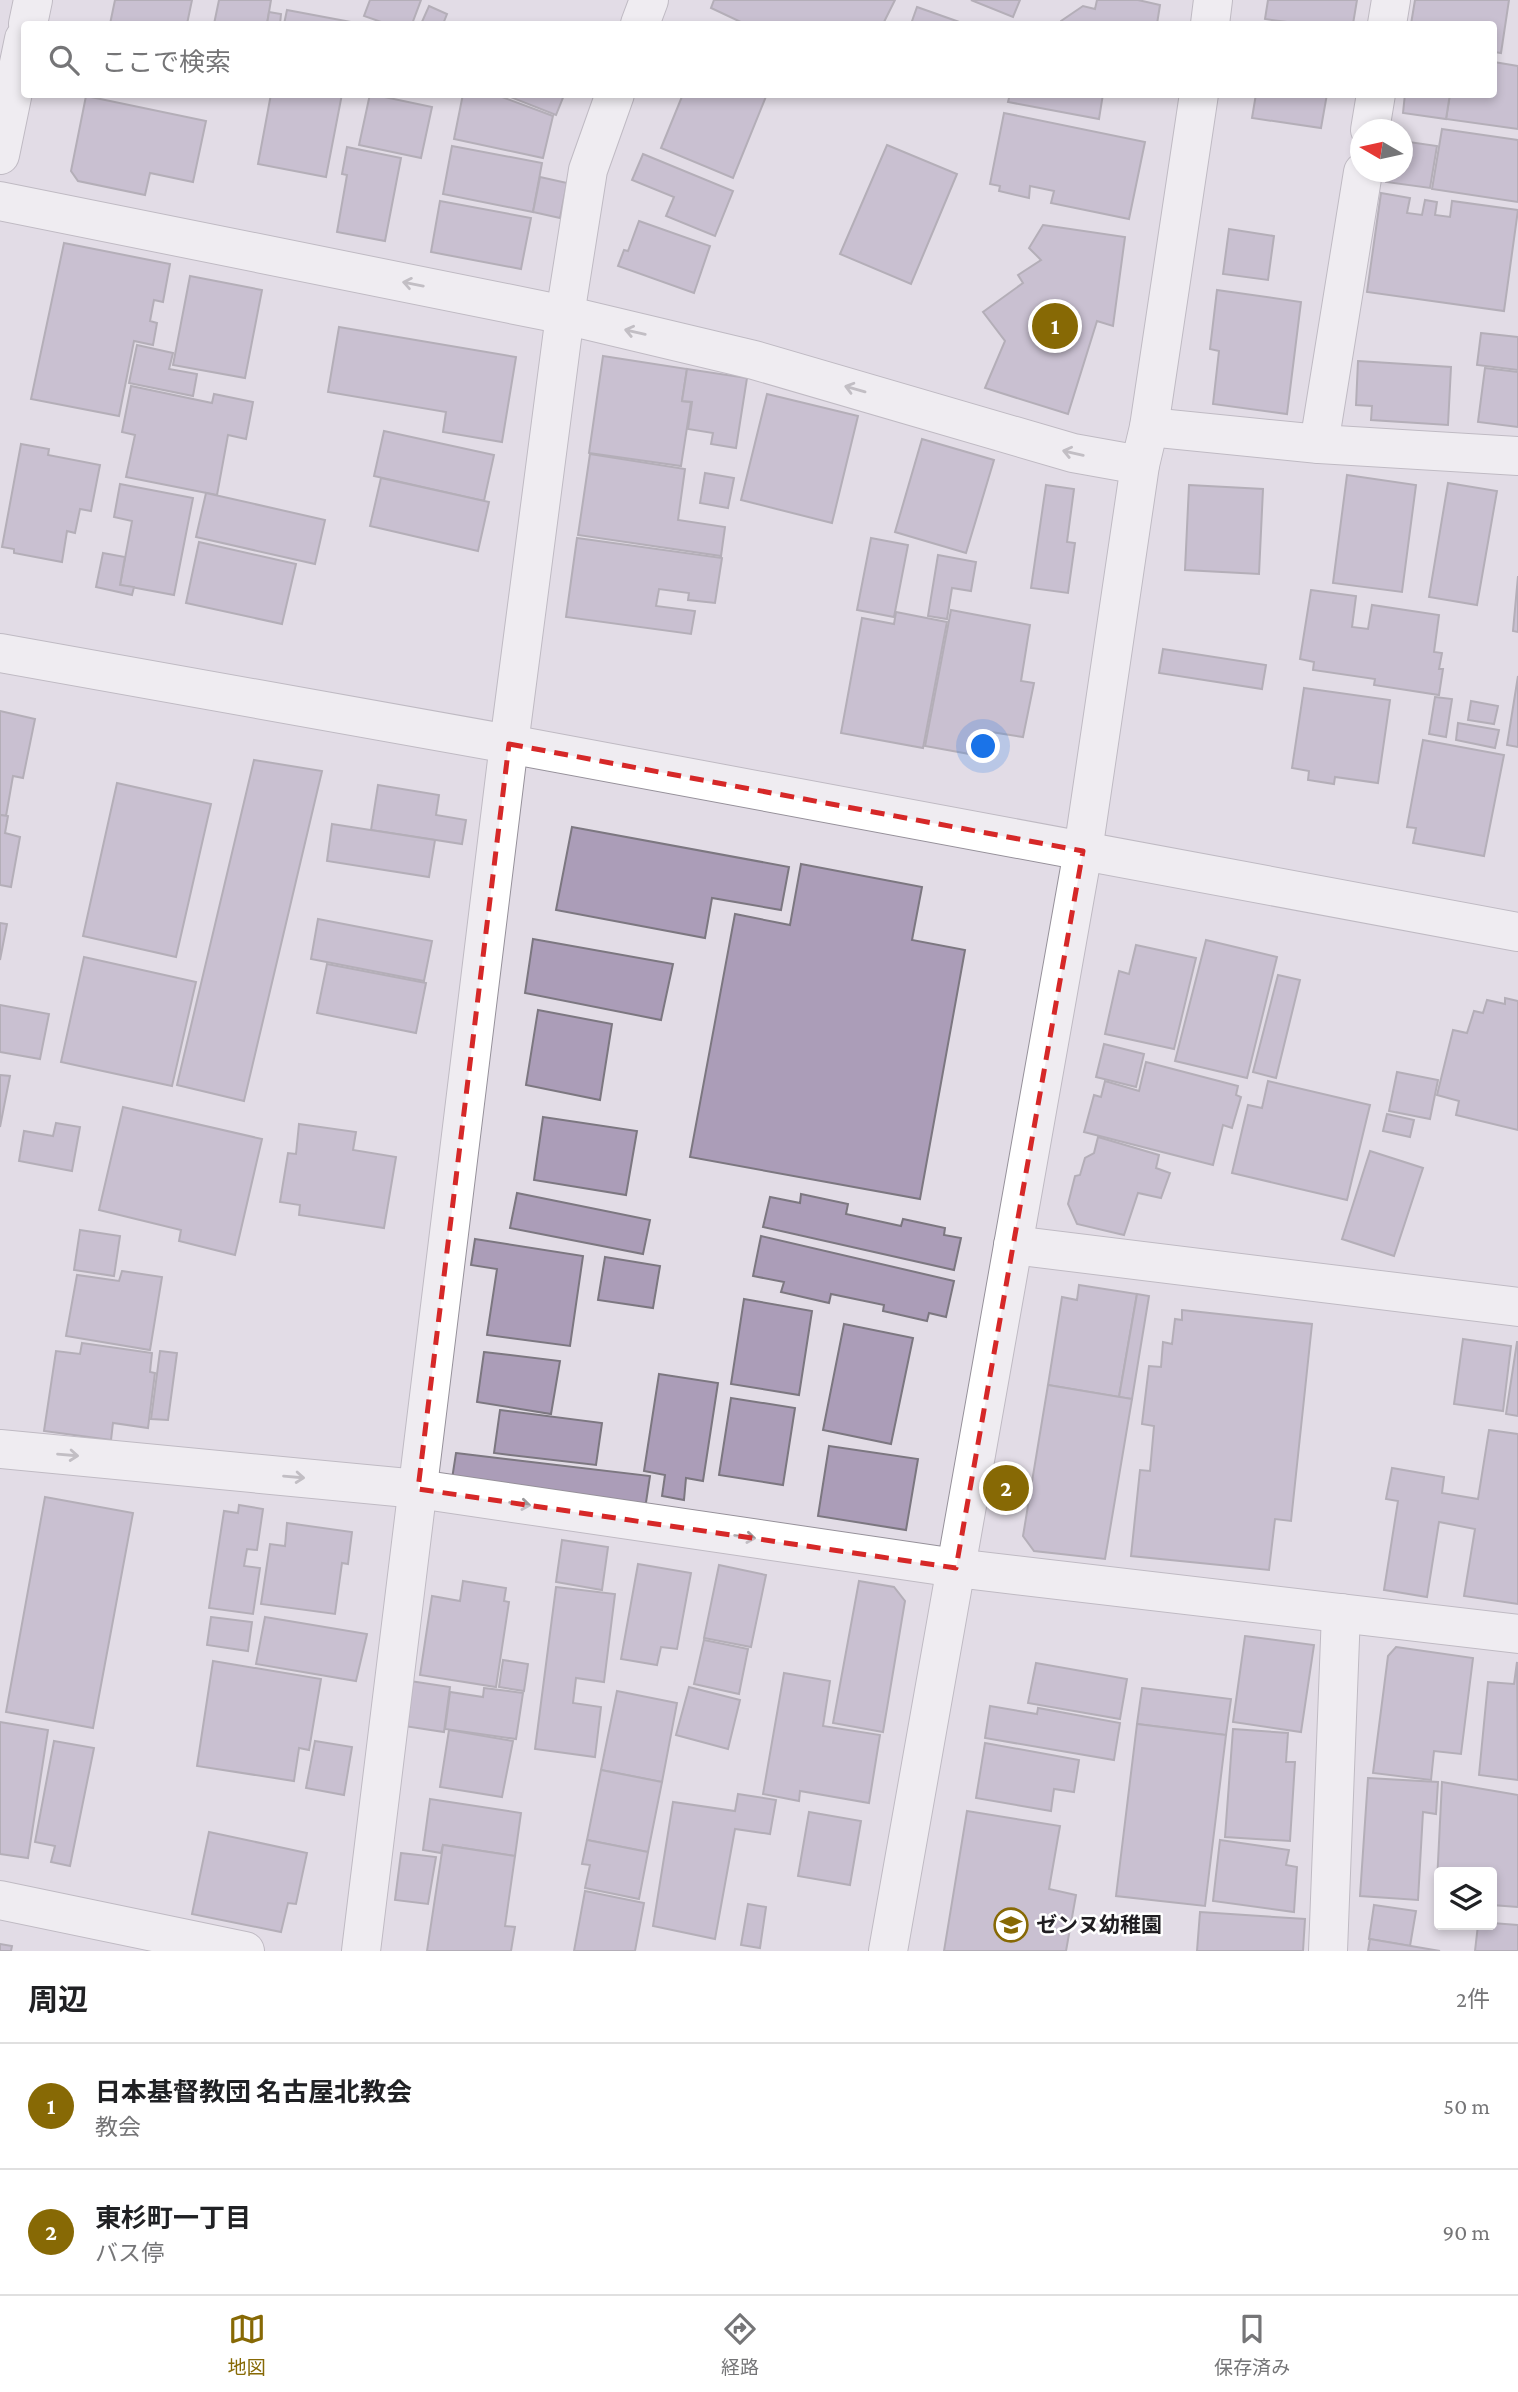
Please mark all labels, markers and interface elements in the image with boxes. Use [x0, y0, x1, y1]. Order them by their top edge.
search box [21, 21, 1497, 98]
icon: search [45, 41, 83, 79]
text: ここで検索 [101, 48, 231, 77]
north arrow [1350, 119, 1413, 182]
one-way arrow [402, 277, 425, 291]
pin: 1 [1032, 300, 1078, 352]
one-way arrow [624, 324, 647, 338]
one-way arrow [844, 382, 866, 395]
one-way arrow [1063, 445, 1085, 458]
your location [966, 729, 1000, 763]
one-way arrow [56, 1449, 79, 1462]
pin: 2 [983, 1462, 1029, 1514]
one-way arrow [283, 1471, 305, 1484]
one-way arrow [508, 1498, 531, 1511]
one-way arrow [733, 1531, 756, 1544]
map controls [1434, 1867, 1497, 1930]
button: layers [1434, 1867, 1497, 1930]
school or university icon: ゼンヌ幼稚園 [992, 1906, 1030, 1944]
place label: ゼンヌ幼稚園 [1036, 1913, 1162, 1937]
text: 周辺 [28, 1983, 88, 2016]
text: 2件 [1456, 1986, 1490, 2012]
text: 日本基督教団 名古屋北教会 [95, 2078, 412, 2107]
text: 1 [47, 2093, 55, 2119]
text: 50 m [1443, 2093, 1490, 2119]
text: 教会 [95, 2114, 141, 2140]
text: 東杉町一丁目 [95, 2204, 251, 2233]
text: 2 [45, 2219, 57, 2245]
text: 90 m [1443, 2219, 1490, 2245]
text: バス停 [95, 2240, 164, 2266]
tab: 地図 [228, 2310, 266, 2379]
tab: 経路 [721, 2310, 759, 2379]
tab: 保存済み [1214, 2310, 1290, 2379]

